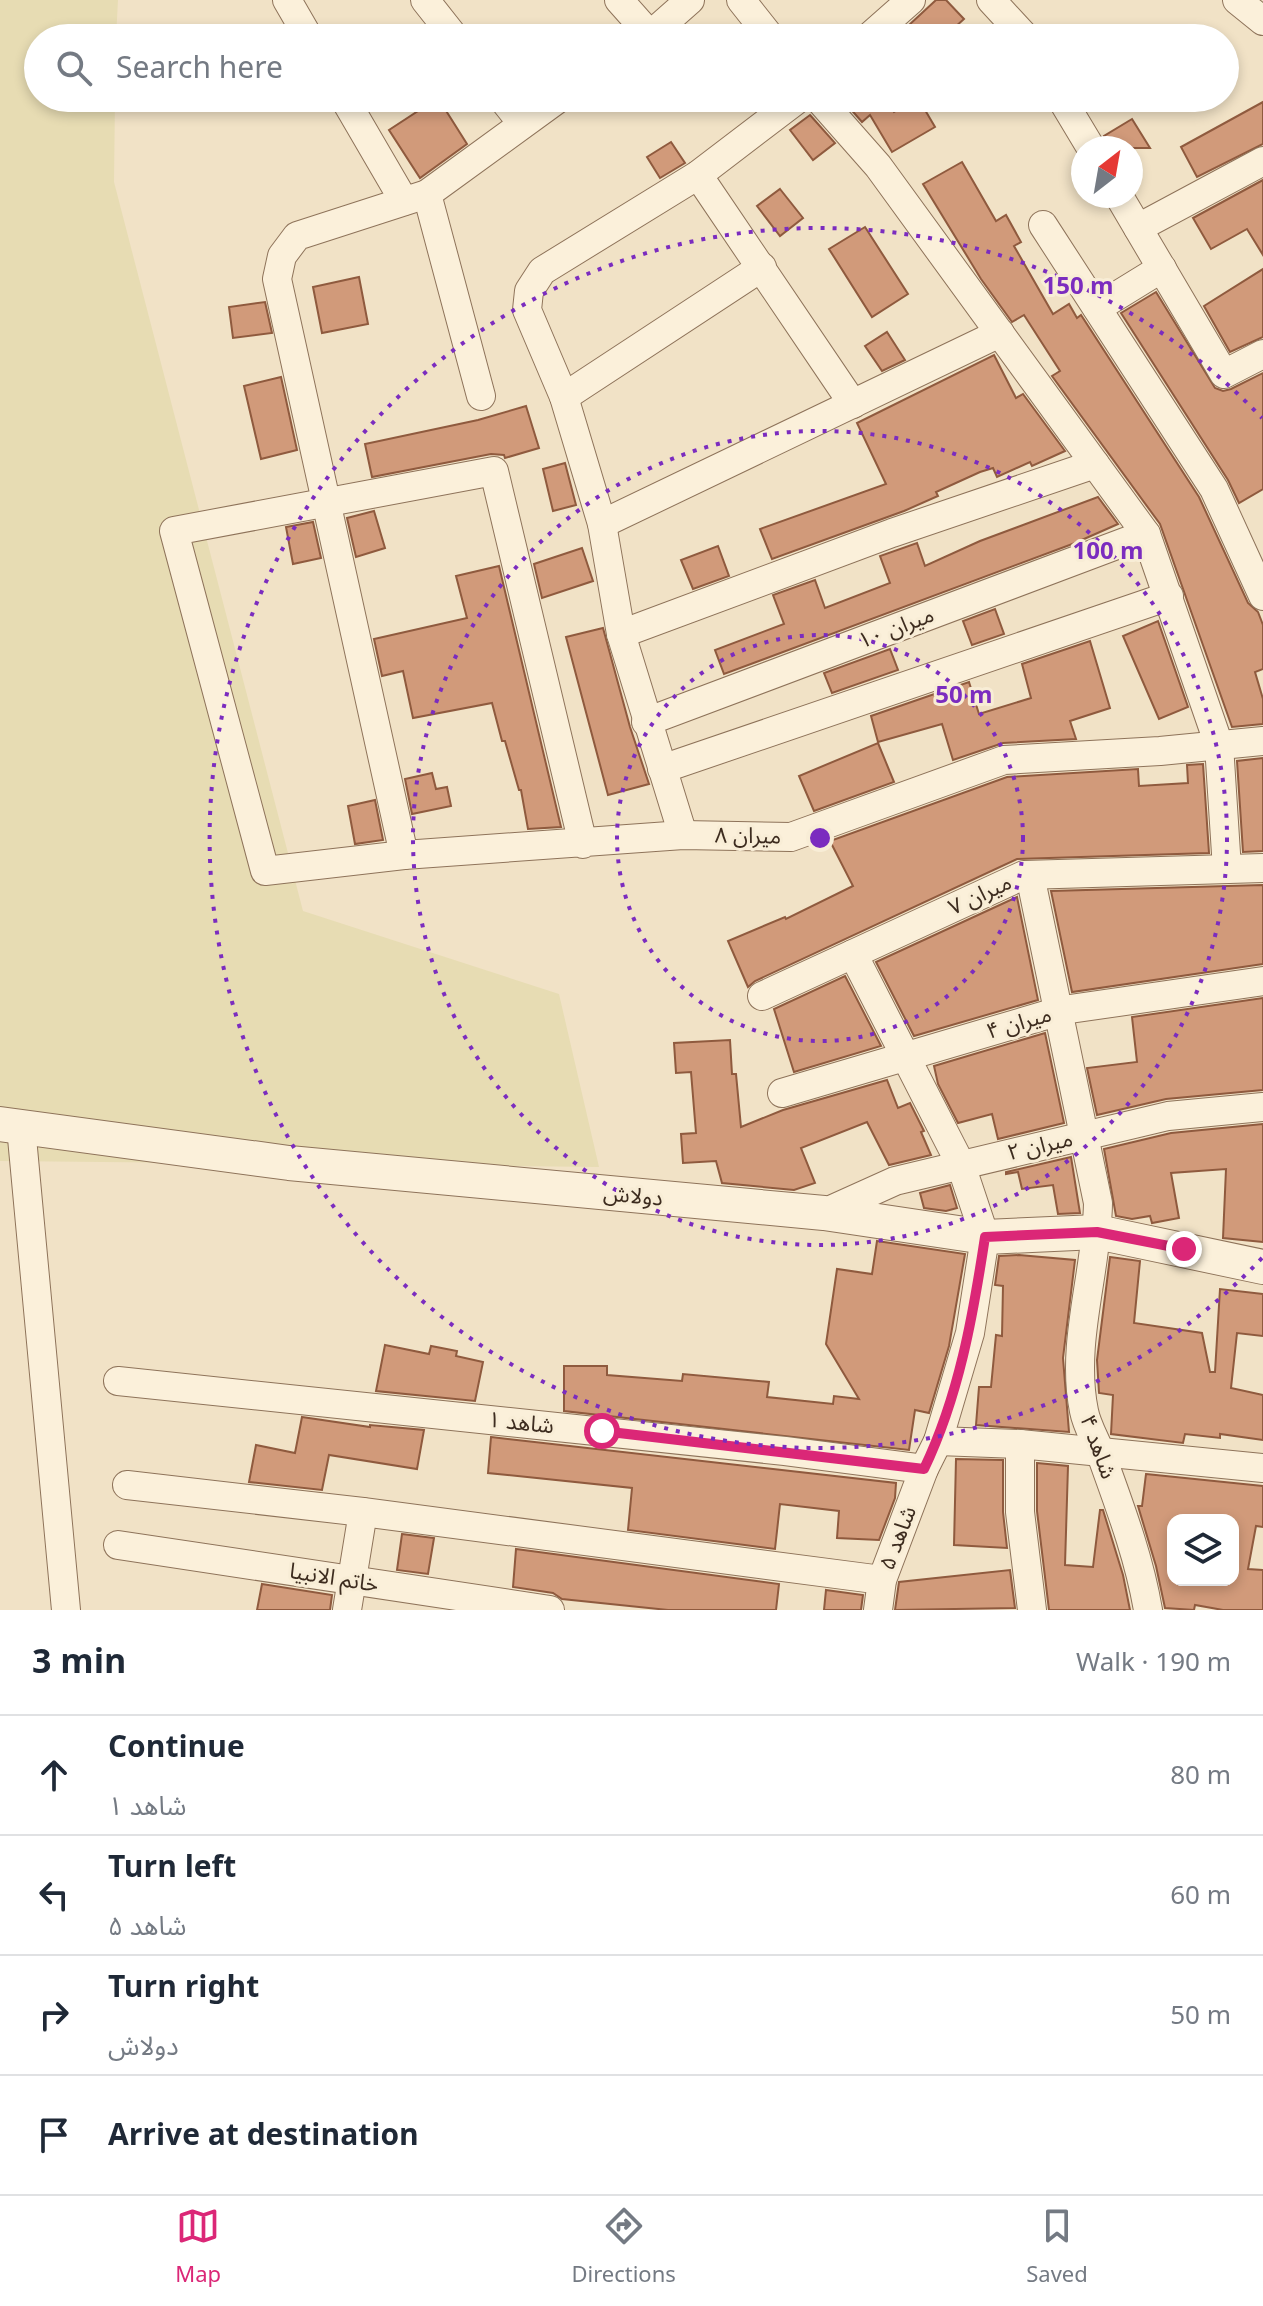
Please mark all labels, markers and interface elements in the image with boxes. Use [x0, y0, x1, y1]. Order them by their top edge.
search box [24, 24, 1239, 112]
text: Search here [116, 37, 283, 100]
icon: search [52, 46, 96, 90]
north arrow [1071, 136, 1143, 208]
text: 150 m [1043, 261, 1114, 312]
text: 100 m [1073, 526, 1144, 577]
street label: میران ۱۰ [851, 592, 941, 664]
text: 50 m [935, 670, 993, 721]
street label: میران ۸ [714, 812, 782, 860]
centre of rings [806, 824, 834, 852]
street label: میران ۷ [940, 860, 1020, 930]
street label: میران ۴ [981, 992, 1057, 1054]
street label: میران ۲ [1002, 1116, 1078, 1176]
street label: دولاش [601, 1170, 665, 1222]
route end [1166, 1231, 1202, 1267]
street label: شاهد ۱ [486, 1397, 556, 1449]
street label: شاهد ۴ [1065, 1408, 1131, 1486]
route start [584, 1413, 620, 1449]
street label: شاهد ۵ [865, 1499, 931, 1577]
map controls [1167, 1514, 1239, 1586]
button: layers [1167, 1514, 1239, 1586]
street label: خاتم الانبیا [286, 1548, 382, 1608]
text: 3 min [32, 1626, 126, 1698]
text: Walk · 190 m [1076, 1635, 1231, 1690]
text: Continue [108, 1716, 245, 1779]
text: 80 m [1170, 1748, 1231, 1803]
icon: ahead [32, 1753, 76, 1797]
text: شاهد ۱ [108, 1779, 186, 1834]
text: Turn left [108, 1836, 236, 1899]
text: 60 m [1170, 1868, 1231, 1923]
icon: left [32, 1873, 76, 1917]
text: شاهد ۵ [108, 1899, 186, 1954]
text: Turn right [108, 1956, 259, 2019]
text: 50 m [1170, 1988, 1231, 2043]
icon: right [32, 1993, 76, 2037]
text: دولاش [108, 2019, 179, 2074]
text: Arrive at destination [108, 2104, 419, 2167]
icon: arrive [32, 2113, 76, 2157]
tab: Map [175, 2204, 221, 2298]
tab: Directions [571, 2204, 676, 2298]
tab: Saved [1026, 2204, 1088, 2298]

